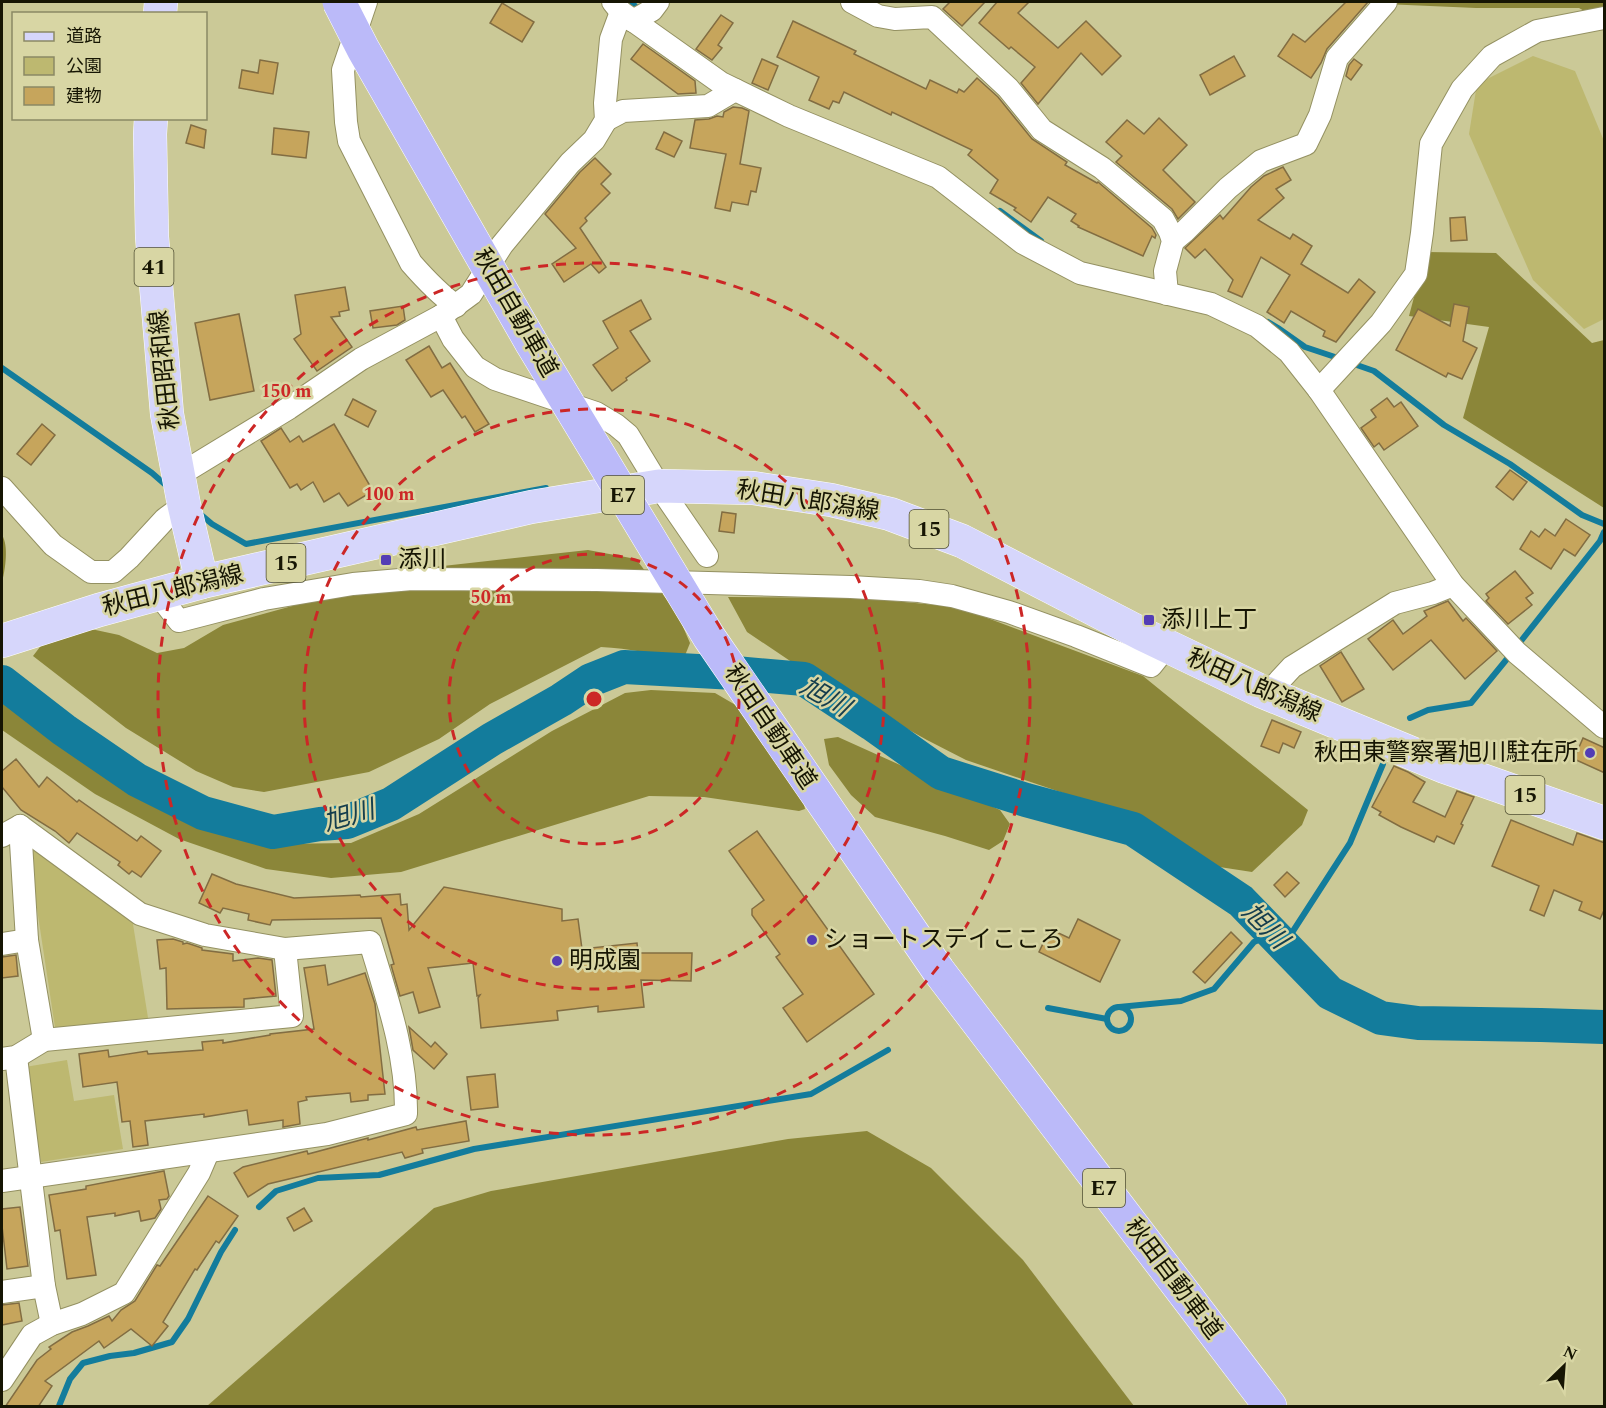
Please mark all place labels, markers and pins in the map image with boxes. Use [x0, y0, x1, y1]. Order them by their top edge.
place label: 添川 [398, 542, 446, 578]
marker: 添川 [379, 553, 393, 567]
place label: 添川上丁 [1161, 602, 1257, 638]
marker: 添川上丁 [1142, 613, 1156, 627]
centre of rings [584, 689, 604, 709]
place label: 秋田東警察署旭川駐在所 [1314, 735, 1578, 771]
marker: 秋田東警察署旭川駐在所 [1583, 746, 1597, 760]
place label: ショートステイこころ [824, 922, 1064, 958]
marker: ショートステイこころ [805, 933, 819, 947]
place label: 明成園 [569, 943, 641, 979]
marker: 明成園 [550, 954, 564, 968]

